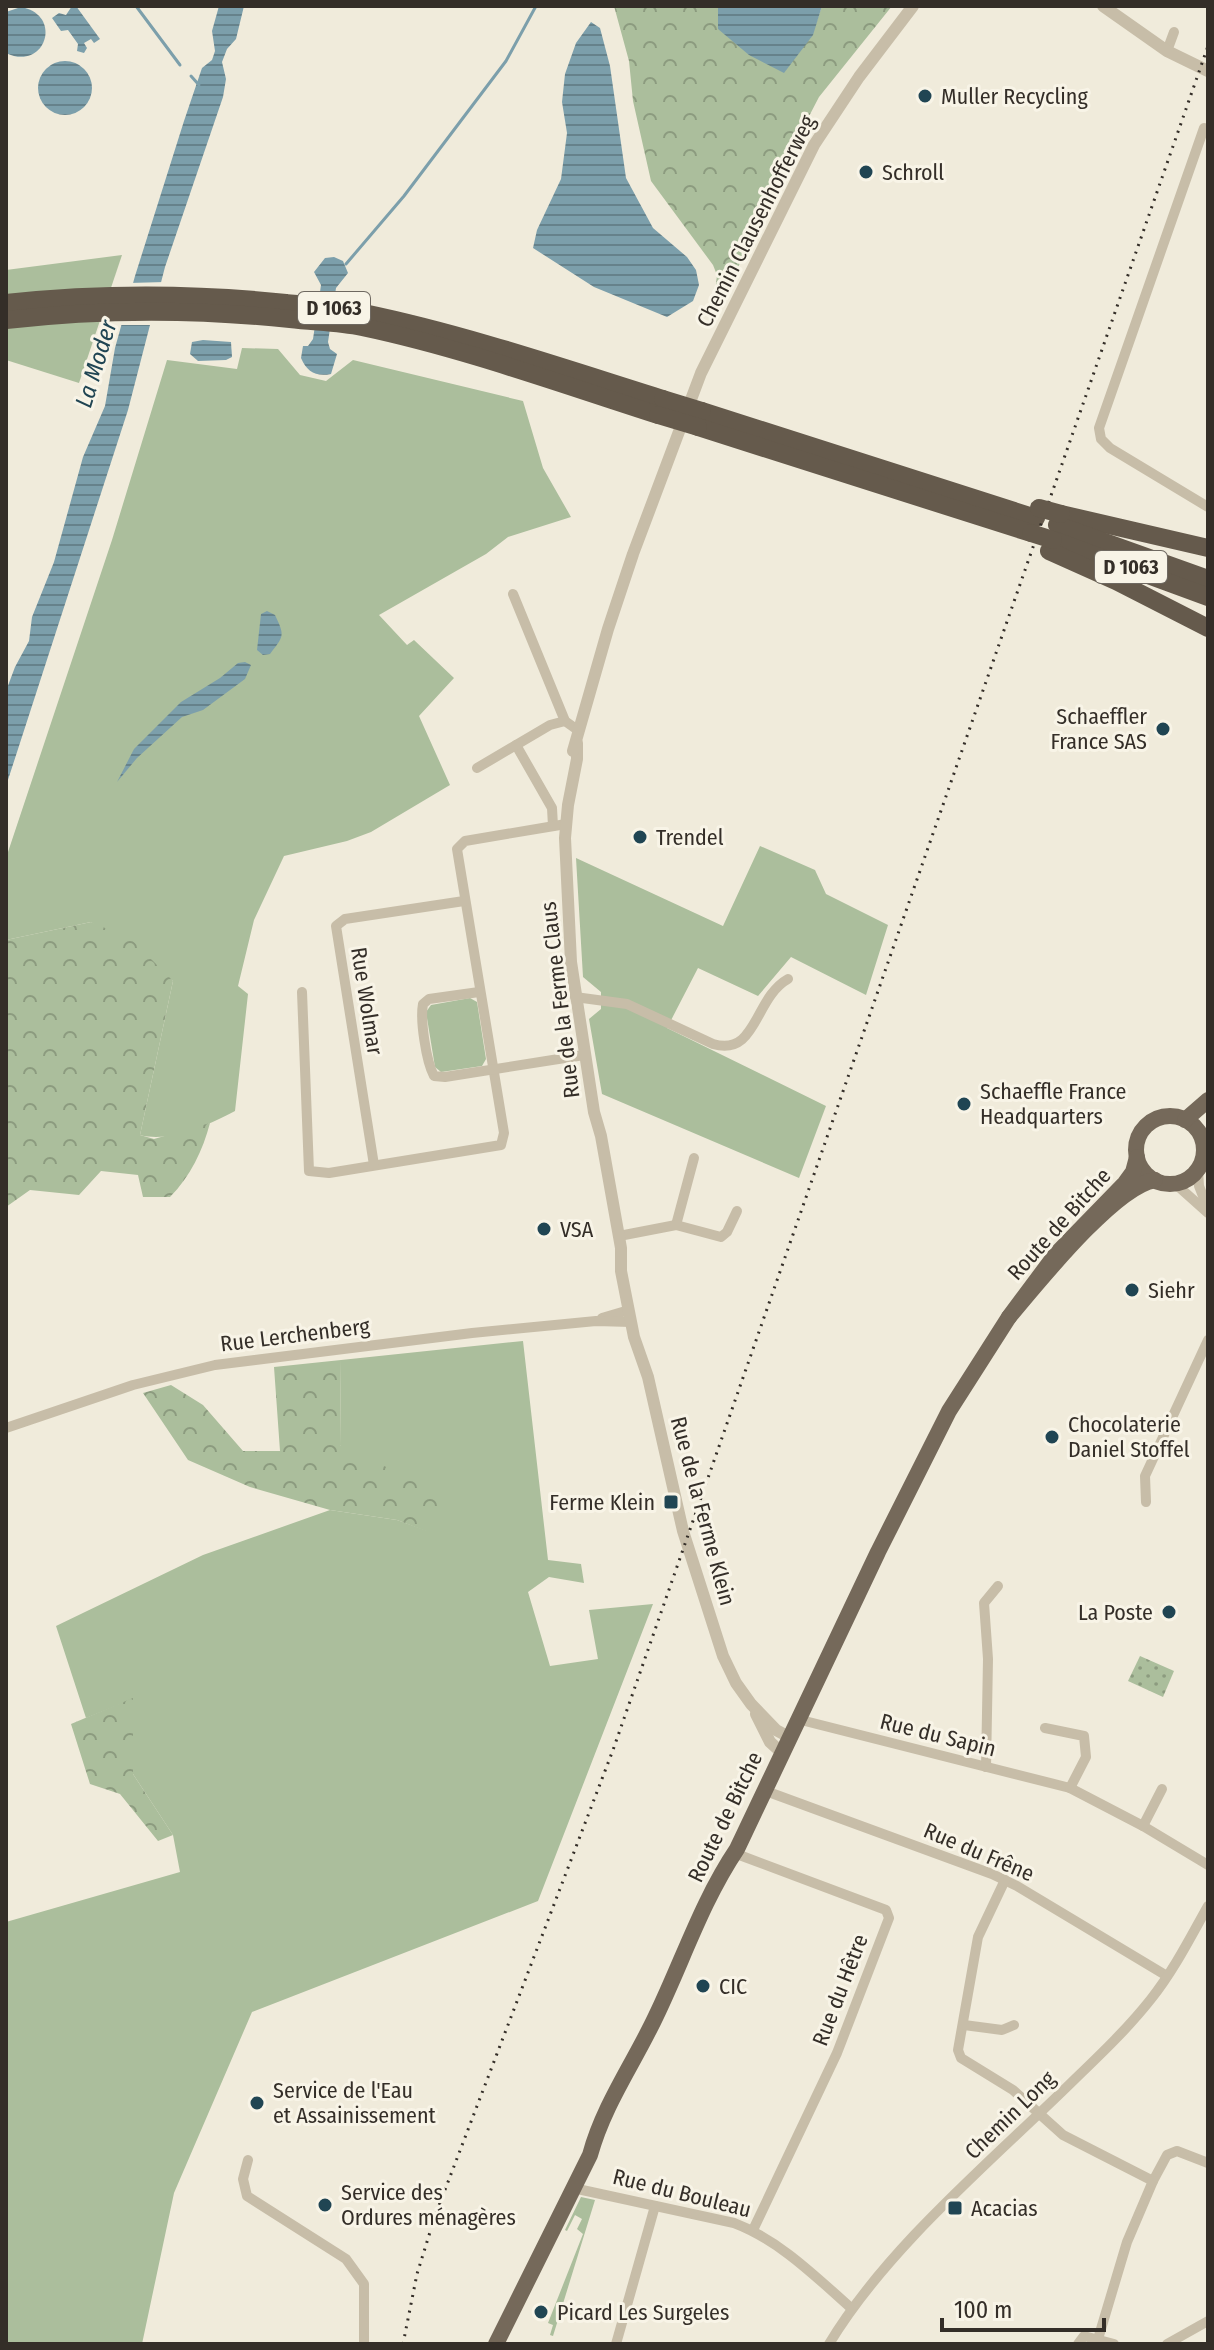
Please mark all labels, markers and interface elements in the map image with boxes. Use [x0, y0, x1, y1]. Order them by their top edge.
place label: Muller Recycling [941, 83, 1088, 110]
marker: Muller Recycling [916, 87, 934, 105]
street label: Chemin Clausenhofferweg [691, 110, 821, 331]
place label: Schroll [882, 159, 944, 186]
marker: Schroll [857, 163, 875, 181]
road number: D 1063 [298, 292, 370, 324]
water label: La Moder [69, 316, 123, 411]
road number: D 1063 [1095, 551, 1167, 583]
place label: Schaeffler France SAS [1050, 703, 1147, 755]
marker: Schaeffler France SAS [1154, 720, 1172, 738]
place label: Trendel [656, 824, 724, 851]
marker: Trendel [631, 828, 649, 846]
street label: Rue de la Ferme Claus [535, 900, 585, 1100]
street label: Rue Wolmar [345, 945, 389, 1057]
place label: Schaeffle France Headquarters [980, 1078, 1126, 1130]
marker: Schaeffle France Headquarters [955, 1095, 973, 1113]
street label: Route de Bitche [1002, 1162, 1116, 1286]
place label: VSA [560, 1216, 594, 1243]
marker: VSA [535, 1220, 553, 1238]
place label: Siehr [1148, 1277, 1195, 1304]
marker: Siehr [1123, 1281, 1141, 1299]
street label: Rue Lerchenberg [219, 1312, 372, 1358]
place label: Chocolaterie Daniel Stoffel [1068, 1411, 1190, 1463]
street label: Rue de la Ferme Klein [665, 1413, 741, 1609]
marker: Chocolaterie Daniel Stoffel [1043, 1428, 1061, 1446]
place label: Ferme Klein [549, 1489, 655, 1516]
marker: Ferme Klein [662, 1493, 680, 1511]
place label: La Poste [1078, 1599, 1153, 1626]
marker: La Poste [1160, 1603, 1178, 1621]
street label: Rue du Sapin [877, 1708, 999, 1762]
street label: Route de Bitche [682, 1747, 768, 1887]
street label: Rue du Frêne [920, 1817, 1038, 1887]
street label: Rue du Hêtre [806, 1930, 874, 2050]
place label: CIC [719, 1973, 747, 2000]
marker: CIC [694, 1977, 712, 1995]
street label: Chemin Long [959, 2065, 1061, 2165]
place label: Service de l'Eau et Assainissement [273, 2077, 436, 2129]
marker: Service de l'Eau et Assainissement [248, 2094, 266, 2112]
street label: Rue du Bouleau [610, 2163, 754, 2223]
place label: Service des Ordures ménagères [341, 2179, 516, 2231]
place label: Acacias [971, 2195, 1038, 2222]
marker: Service des Ordures ménagères [316, 2196, 334, 2214]
marker: Acacias [946, 2199, 964, 2217]
scale bar [942, 2282, 1104, 2332]
text: 100 m [954, 2296, 1012, 2324]
place label: Picard Les Surgeles [557, 2299, 729, 2326]
marker: Picard Les Surgeles [532, 2303, 550, 2321]

